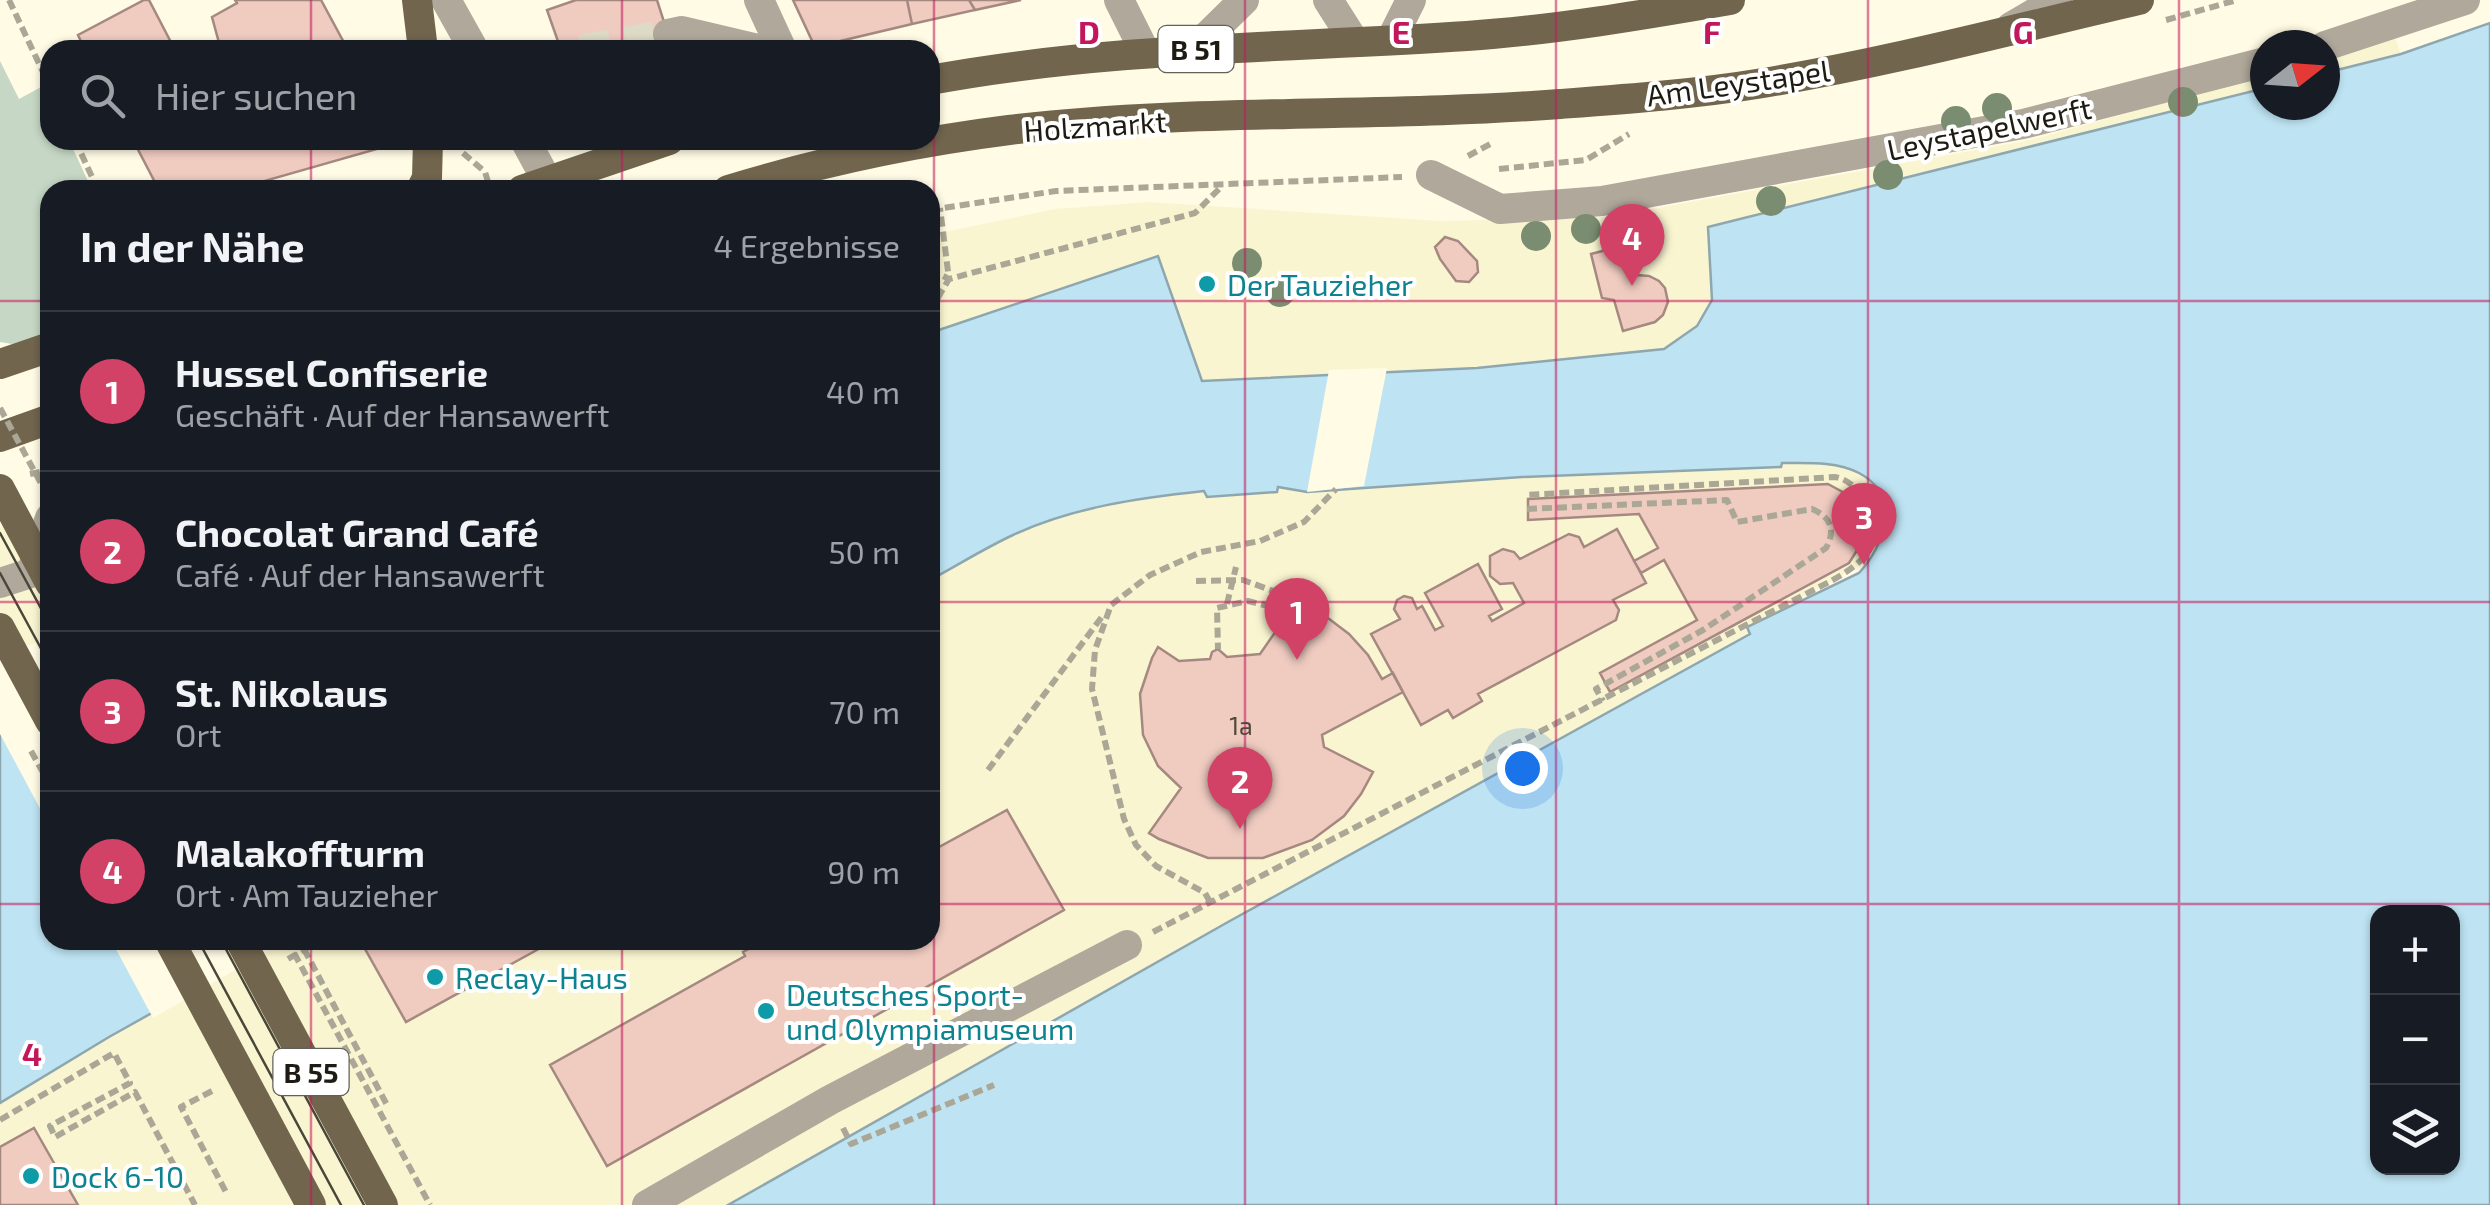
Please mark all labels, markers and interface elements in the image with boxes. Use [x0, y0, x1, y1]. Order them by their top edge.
text: D [1078, 12, 1100, 50]
text: E [1392, 12, 1410, 50]
text: F [1703, 12, 1721, 50]
text: G [2013, 12, 2033, 50]
road number: B 51 [1158, 26, 1234, 72]
north arrow [2250, 30, 2340, 120]
search box [40, 40, 940, 150]
street label: Am Leystapel [1644, 51, 1832, 113]
icon: search [75, 68, 130, 123]
text: Hier suchen [155, 72, 357, 118]
street label: Leystapelwerft [1884, 89, 2094, 167]
street label: Holzmarkt [1023, 102, 1167, 148]
pin: 4 [1600, 204, 1664, 286]
text: In der Nähe [80, 220, 305, 270]
text: 4 Ergebnisse [713, 226, 900, 264]
place label: Der Tauzieher [1227, 266, 1413, 302]
marker: Der Tauzieher [1196, 273, 1218, 295]
text: Hussel Confiserie [175, 349, 488, 395]
text: 1 [106, 372, 119, 410]
text: 40 m [826, 372, 900, 410]
text: Geschäft · Auf der Hansawerft [175, 395, 609, 433]
pin: 3 [1832, 482, 1896, 565]
text: Chocolat Grand Café [175, 509, 539, 555]
text: 2 [103, 532, 122, 570]
text: 50 m [828, 532, 900, 570]
text: Café · Auf der Hansawerft [175, 555, 545, 593]
pin: 1 [1264, 578, 1330, 660]
text: St. Nikolaus [175, 669, 388, 715]
text: 3 [103, 692, 122, 730]
text: 70 m [829, 692, 900, 730]
house number: 1a [1229, 710, 1253, 740]
text: Ort [175, 715, 221, 753]
your location [1497, 743, 1548, 794]
pin: 2 [1208, 746, 1272, 829]
text: Malakoffturm [175, 829, 425, 875]
text: 4 [102, 852, 123, 890]
text: 90 m [827, 852, 900, 890]
text: Ort · Am Tauzieher [175, 875, 438, 913]
map controls [2370, 905, 2460, 1175]
button: + [2370, 905, 2460, 995]
place label: Reclay-Haus [455, 959, 628, 995]
marker: Reclay-Haus [424, 966, 446, 988]
place label: Deutsches Sport- und Olympiamuseum [786, 976, 1074, 1046]
button: − [2370, 995, 2460, 1085]
marker: Deutsches Sport- und Olympiamuseum [755, 1000, 777, 1022]
text: 4 [22, 1034, 42, 1072]
road number: B 55 [274, 1049, 348, 1095]
button: layers [2370, 1085, 2460, 1175]
place label: Dock 6-10 [51, 1158, 184, 1194]
marker: Dock 6-10 [20, 1165, 42, 1187]

